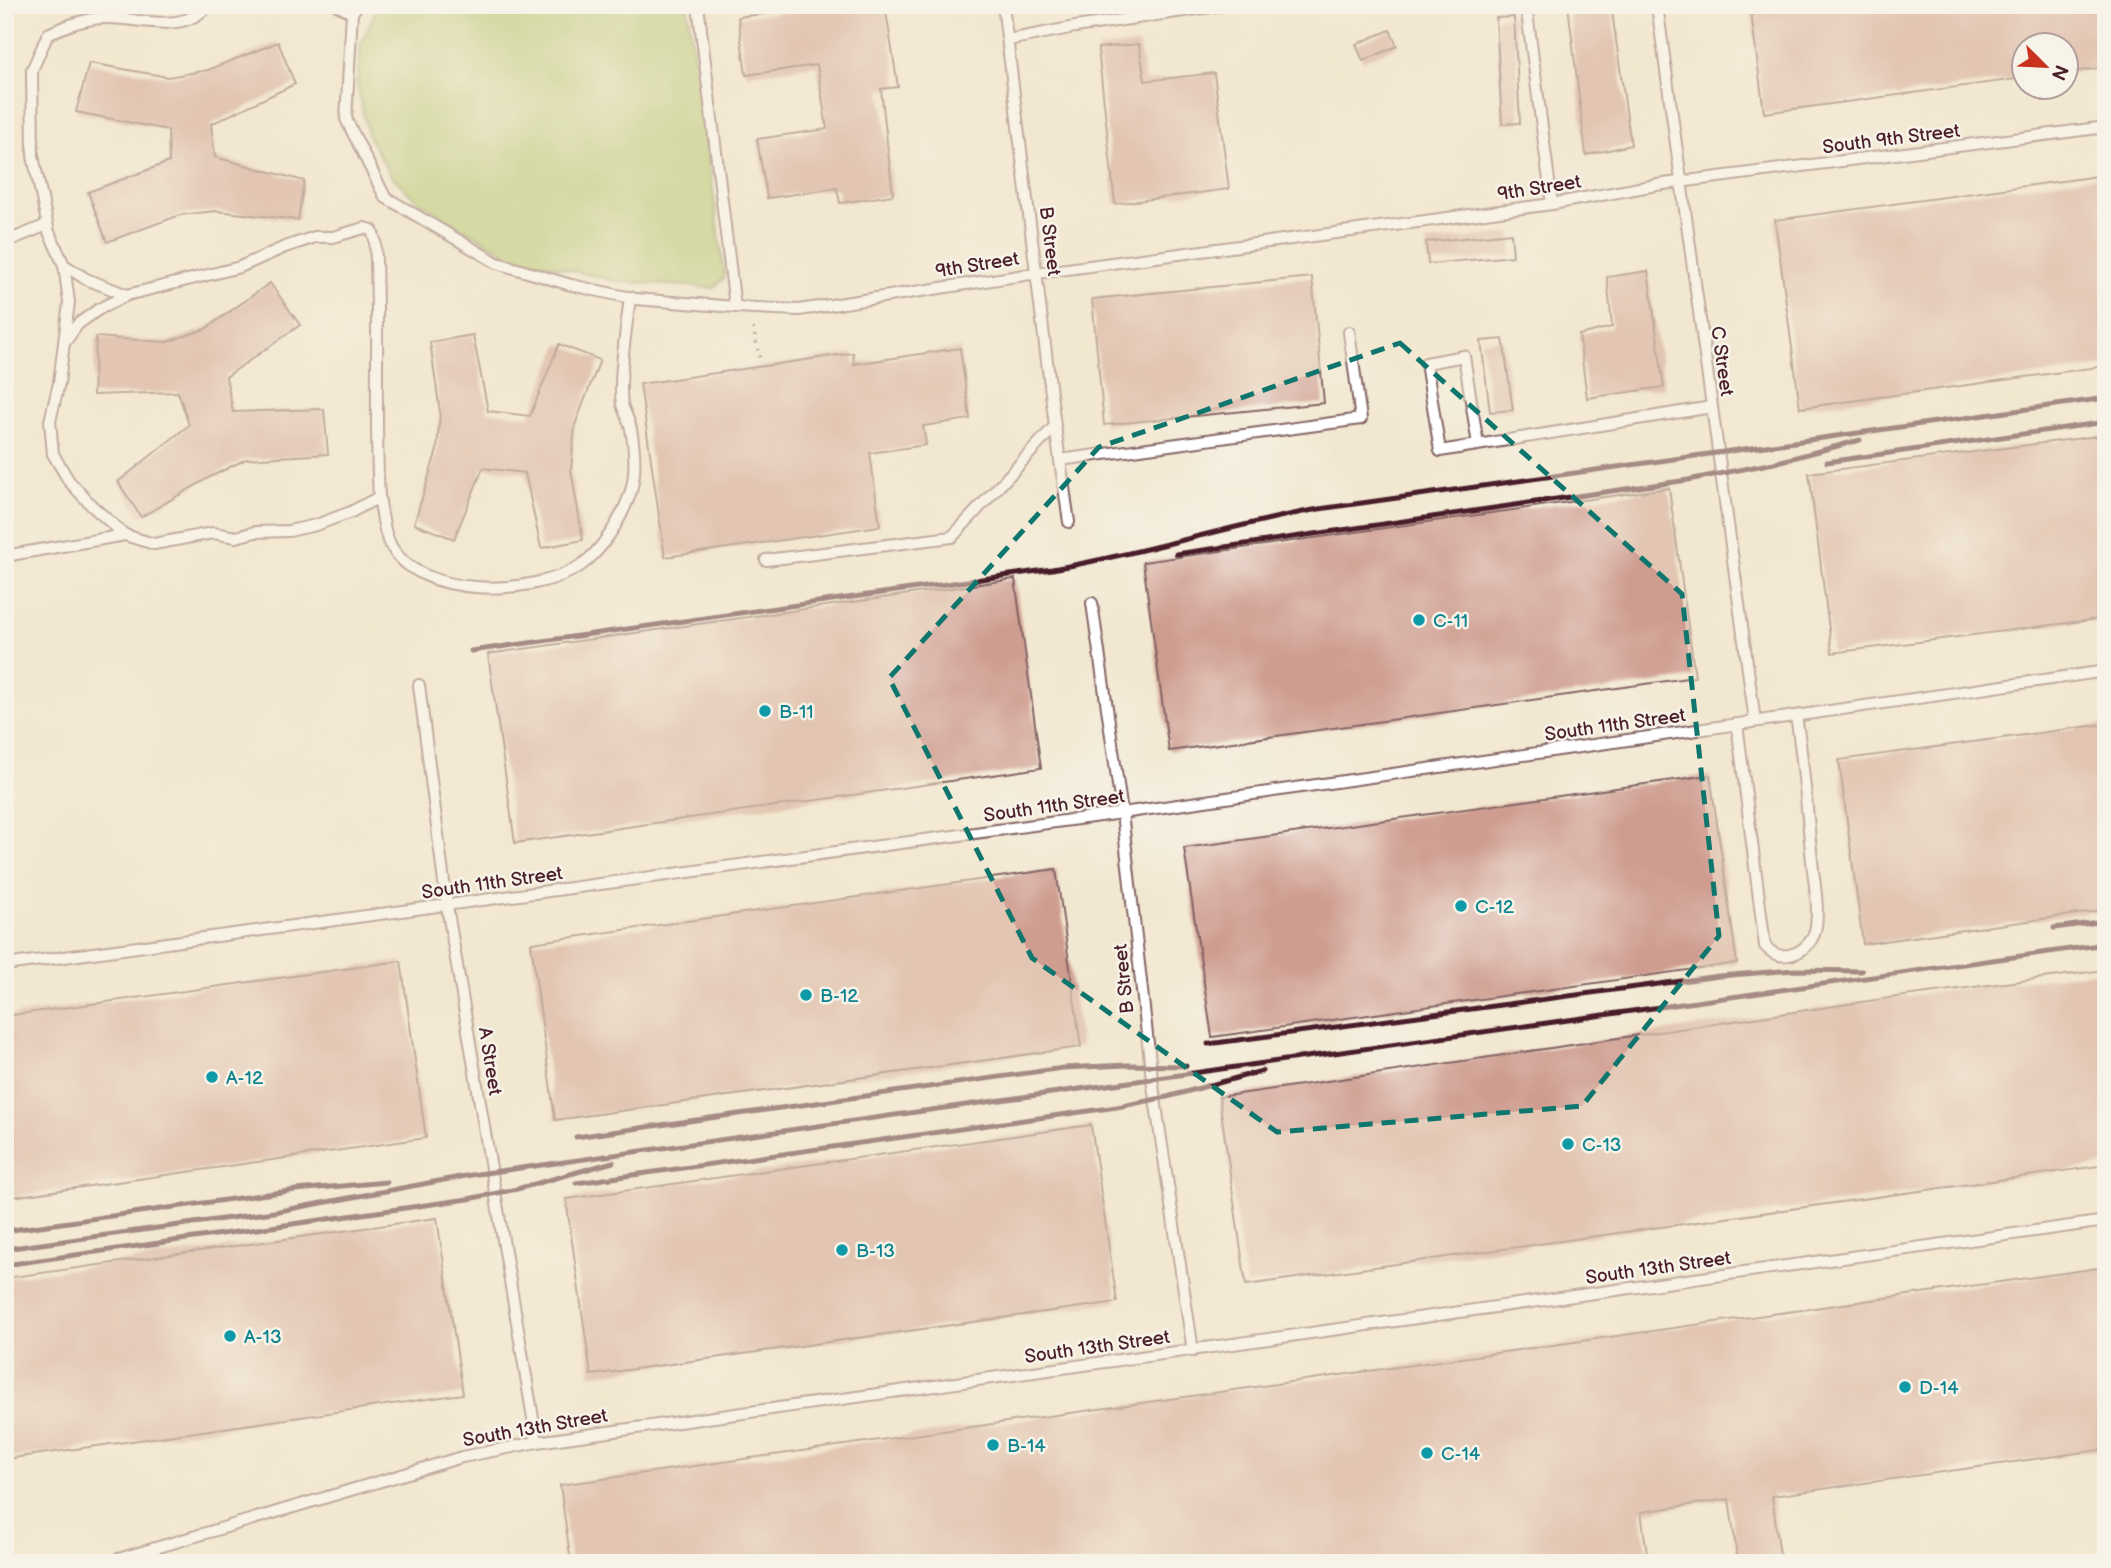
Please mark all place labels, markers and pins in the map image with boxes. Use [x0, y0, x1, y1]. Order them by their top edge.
place label: C-11 [1433, 610, 1468, 633]
marker: C-11 [1411, 612, 1427, 628]
place label: B-11 [779, 701, 814, 724]
marker: B-11 [757, 703, 773, 719]
place label: C-12 [1475, 896, 1515, 919]
marker: C-12 [1453, 898, 1469, 914]
place label: B-12 [820, 985, 859, 1008]
marker: B-12 [798, 987, 814, 1003]
place label: A-12 [226, 1067, 264, 1090]
marker: A-12 [204, 1069, 220, 1085]
place label: C-13 [1582, 1134, 1622, 1157]
marker: C-13 [1560, 1136, 1576, 1152]
place label: B-13 [856, 1240, 895, 1263]
marker: B-13 [834, 1242, 850, 1258]
place label: A-13 [244, 1326, 282, 1349]
marker: A-13 [222, 1328, 238, 1344]
place label: D-14 [1919, 1377, 1959, 1400]
marker: D-14 [1897, 1379, 1913, 1395]
place label: B-14 [1007, 1435, 1046, 1458]
marker: B-14 [985, 1437, 1001, 1453]
place label: C-14 [1441, 1443, 1481, 1466]
marker: C-14 [1419, 1445, 1435, 1461]

